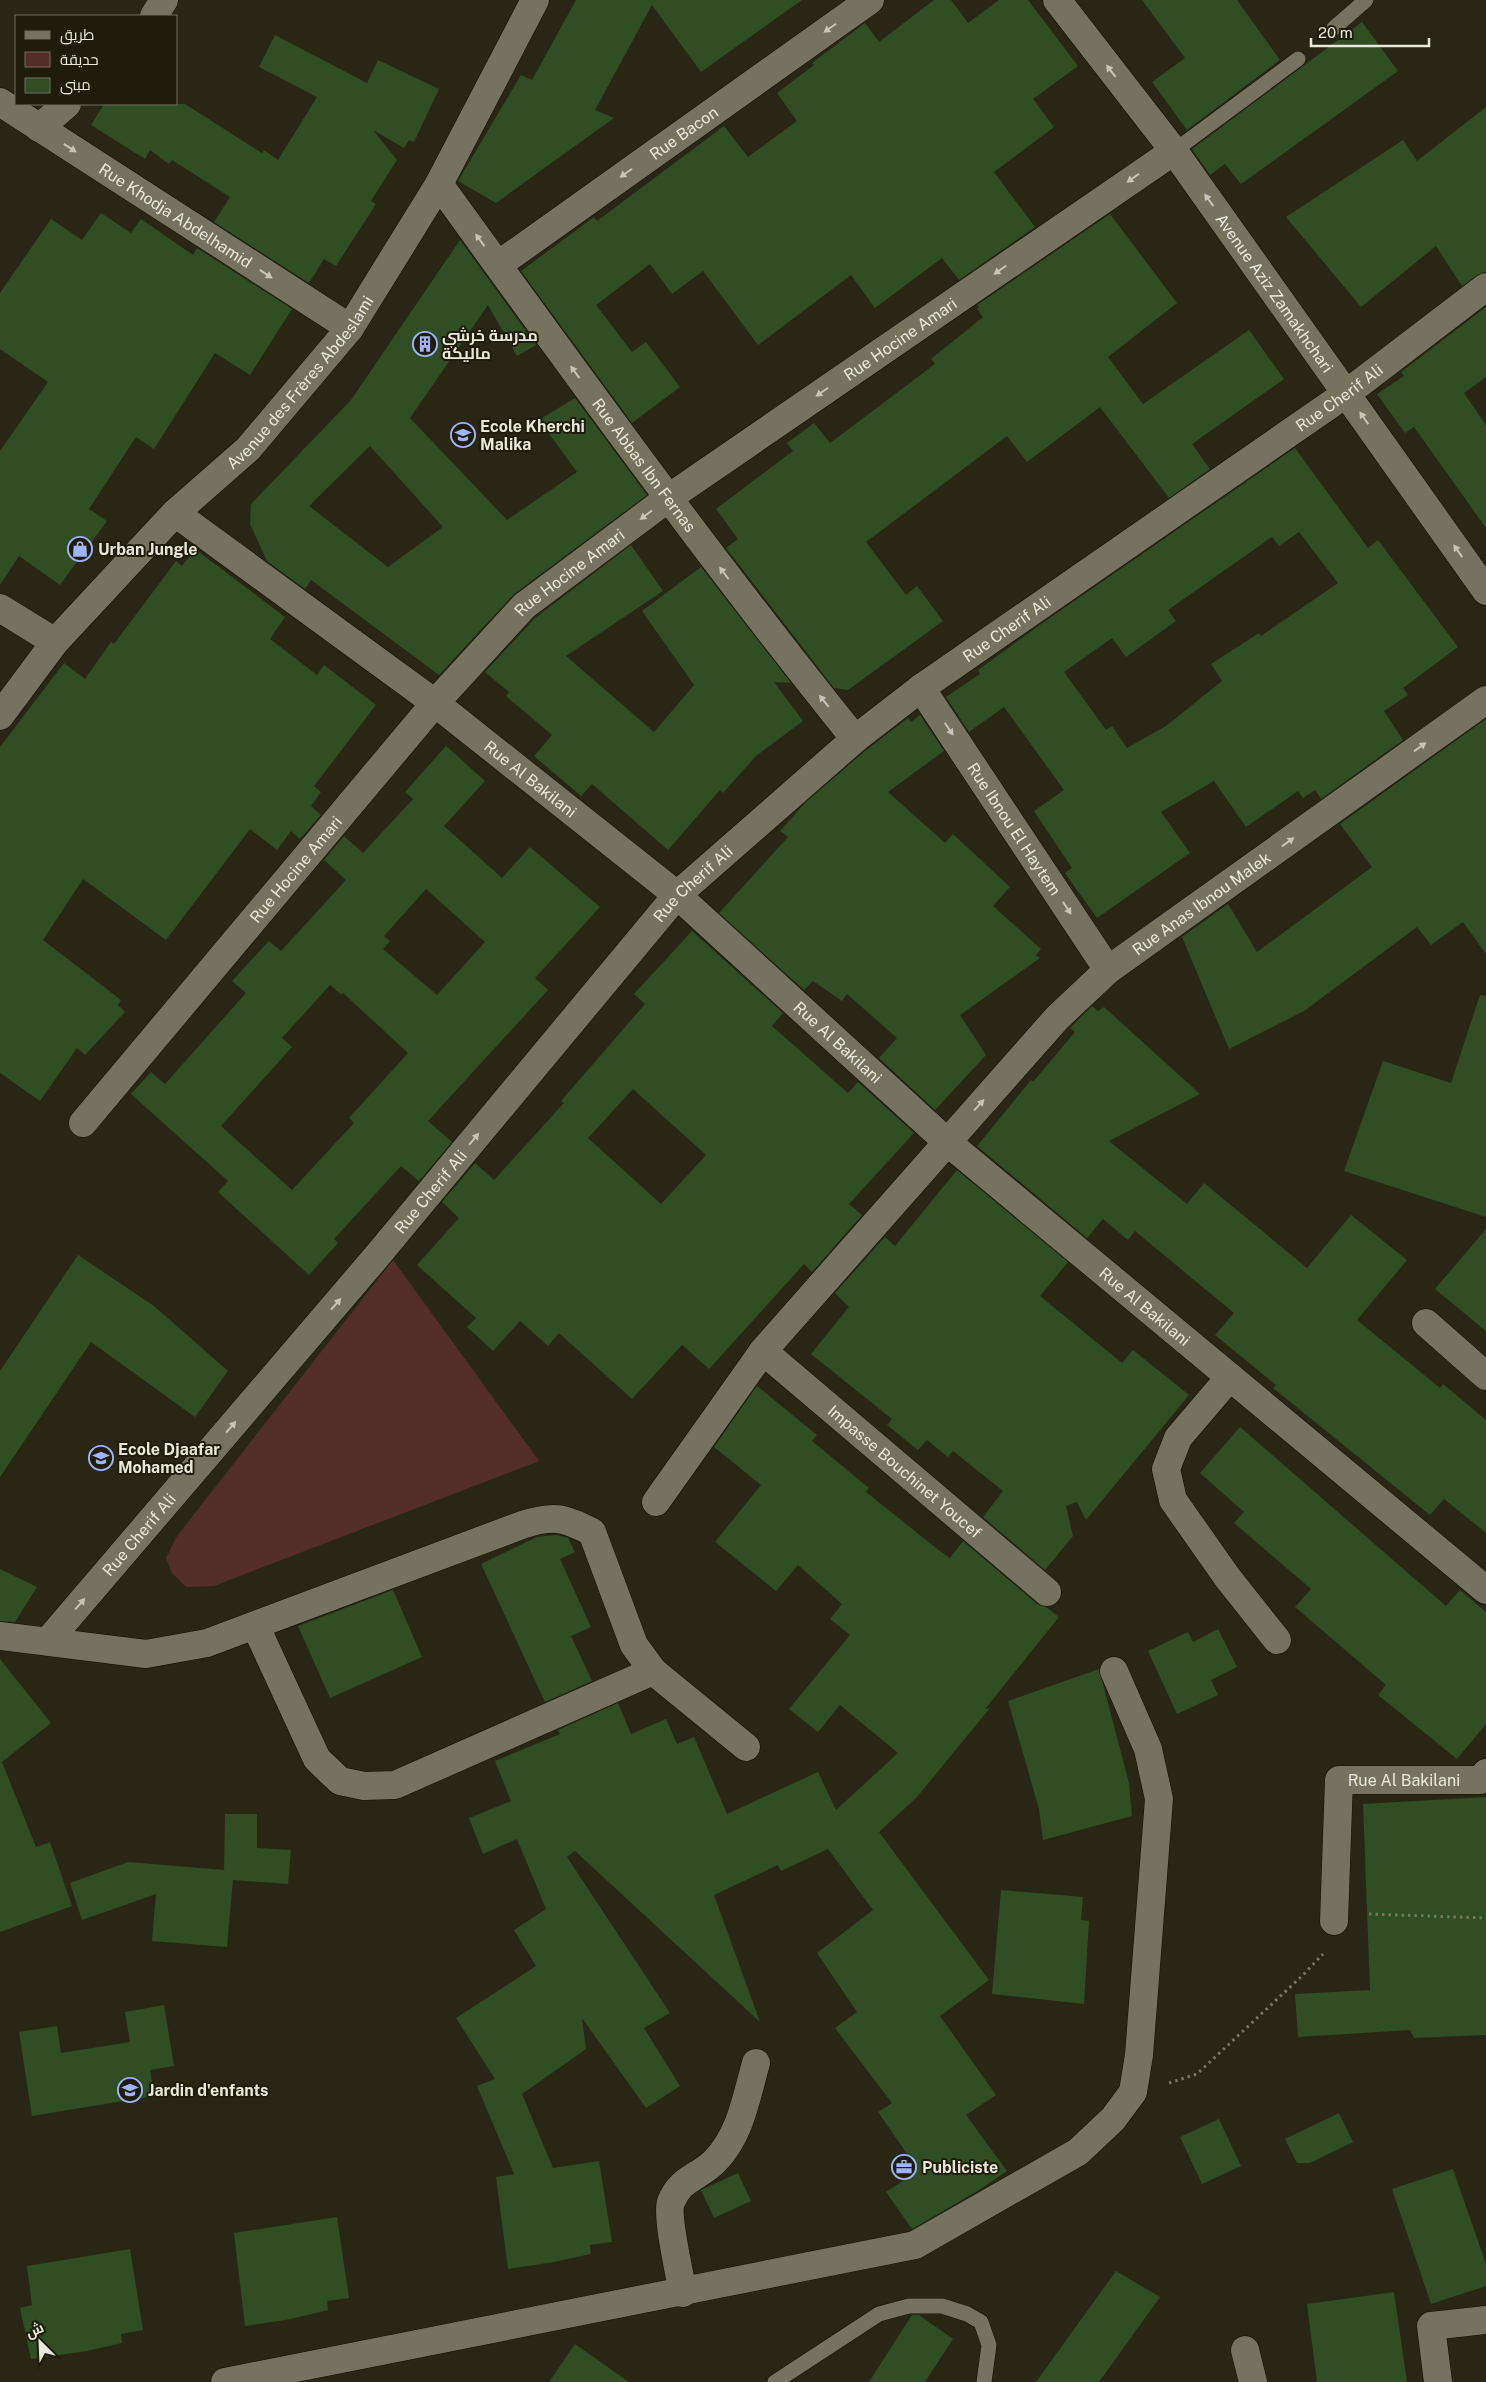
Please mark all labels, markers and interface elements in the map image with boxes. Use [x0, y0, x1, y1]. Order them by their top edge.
legend [15, 15, 178, 105]
scale bar [1311, 15, 1428, 47]
one-way arrow [823, 23, 837, 33]
text: 20 m [1318, 24, 1353, 41]
text: طريق [60, 26, 94, 45]
text: حديقة [60, 51, 99, 68]
one-way arrow [1106, 64, 1117, 77]
text: مبنى [60, 76, 91, 95]
street label: Rue Bacon [646, 102, 722, 163]
one-way arrow [63, 144, 77, 153]
street label: Rue Khodja Abdelhamid [96, 159, 256, 272]
one-way arrow [619, 168, 633, 178]
one-way arrow [1127, 173, 1140, 183]
one-way arrow [1204, 194, 1214, 207]
street label: Avenue Aziz Zamakhchari [1212, 210, 1337, 376]
one-way arrow [475, 233, 485, 247]
one-way arrow [993, 265, 1006, 275]
one-way arrow [259, 269, 272, 279]
street label: Avenue des Frères Abdeslami [223, 292, 377, 473]
street label: Rue Hocine Amari [840, 293, 960, 384]
place label: مدرسة خرشي ماليكة [442, 326, 538, 363]
building icon: مدرسة خرشي ماليكة [412, 331, 438, 357]
street label: Rue Cherif Ali [1292, 360, 1386, 435]
one-way arrow [570, 365, 580, 379]
one-way arrow [816, 387, 829, 397]
street label: Rue Abbas Ibn Fernas [588, 394, 700, 536]
one-way arrow [1359, 411, 1369, 425]
place label: Ecole Kherchi Malika [480, 417, 585, 454]
school or university icon: Ecole Kherchi Malika [450, 422, 476, 448]
one-way arrow [639, 510, 653, 520]
street label: Rue Hocine Amari [510, 525, 628, 620]
shop icon: Urban Jungle [67, 536, 93, 562]
place label: Urban Jungle [98, 540, 198, 559]
one-way arrow [1453, 544, 1463, 558]
one-way arrow [718, 567, 729, 580]
street label: Rue Cherif Ali [959, 592, 1054, 666]
one-way arrow [819, 695, 830, 708]
one-way arrow [944, 722, 954, 735]
street label: Rue Al Bakilani [481, 736, 581, 821]
one-way arrow [1413, 742, 1427, 752]
street label: Rue Ibnou El Haytem [964, 759, 1065, 899]
street label: Rue Hocine Amari [246, 812, 346, 926]
one-way arrow [1281, 837, 1294, 847]
street label: Rue Cherif Ali [649, 841, 736, 926]
street label: Rue Anas Ibnou Malek [1129, 848, 1274, 959]
one-way arrow [1063, 901, 1072, 914]
street label: Rue Al Bakilani [790, 997, 886, 1087]
one-way arrow [973, 1099, 985, 1111]
one-way arrow [469, 1133, 480, 1146]
street label: Rue Cherif Ali [390, 1146, 471, 1237]
street label: Rue Al Bakilani [1095, 1263, 1194, 1350]
one-way arrow [331, 1297, 342, 1310]
street label: Impasse Bouchinet Youcef [824, 1401, 986, 1542]
one-way arrow [225, 1421, 236, 1434]
place label: Ecole Djaafar Mohamed [118, 1440, 220, 1477]
school or university icon: Ecole Djaafar Mohamed [88, 1445, 114, 1471]
street label: Rue Cherif Ali [98, 1489, 180, 1580]
one-way arrow [74, 1598, 85, 1611]
street label: Rue Al Bakilani [1348, 1771, 1460, 1790]
school or university icon: Jardin d'enfants [117, 2077, 143, 2103]
place label: Jardin d'enfants [148, 2081, 269, 2100]
office icon: Publiciste [891, 2154, 917, 2180]
place label: Publiciste [922, 2158, 998, 2177]
north arrow [15, 2317, 65, 2367]
text: ش [23, 2319, 47, 2342]

